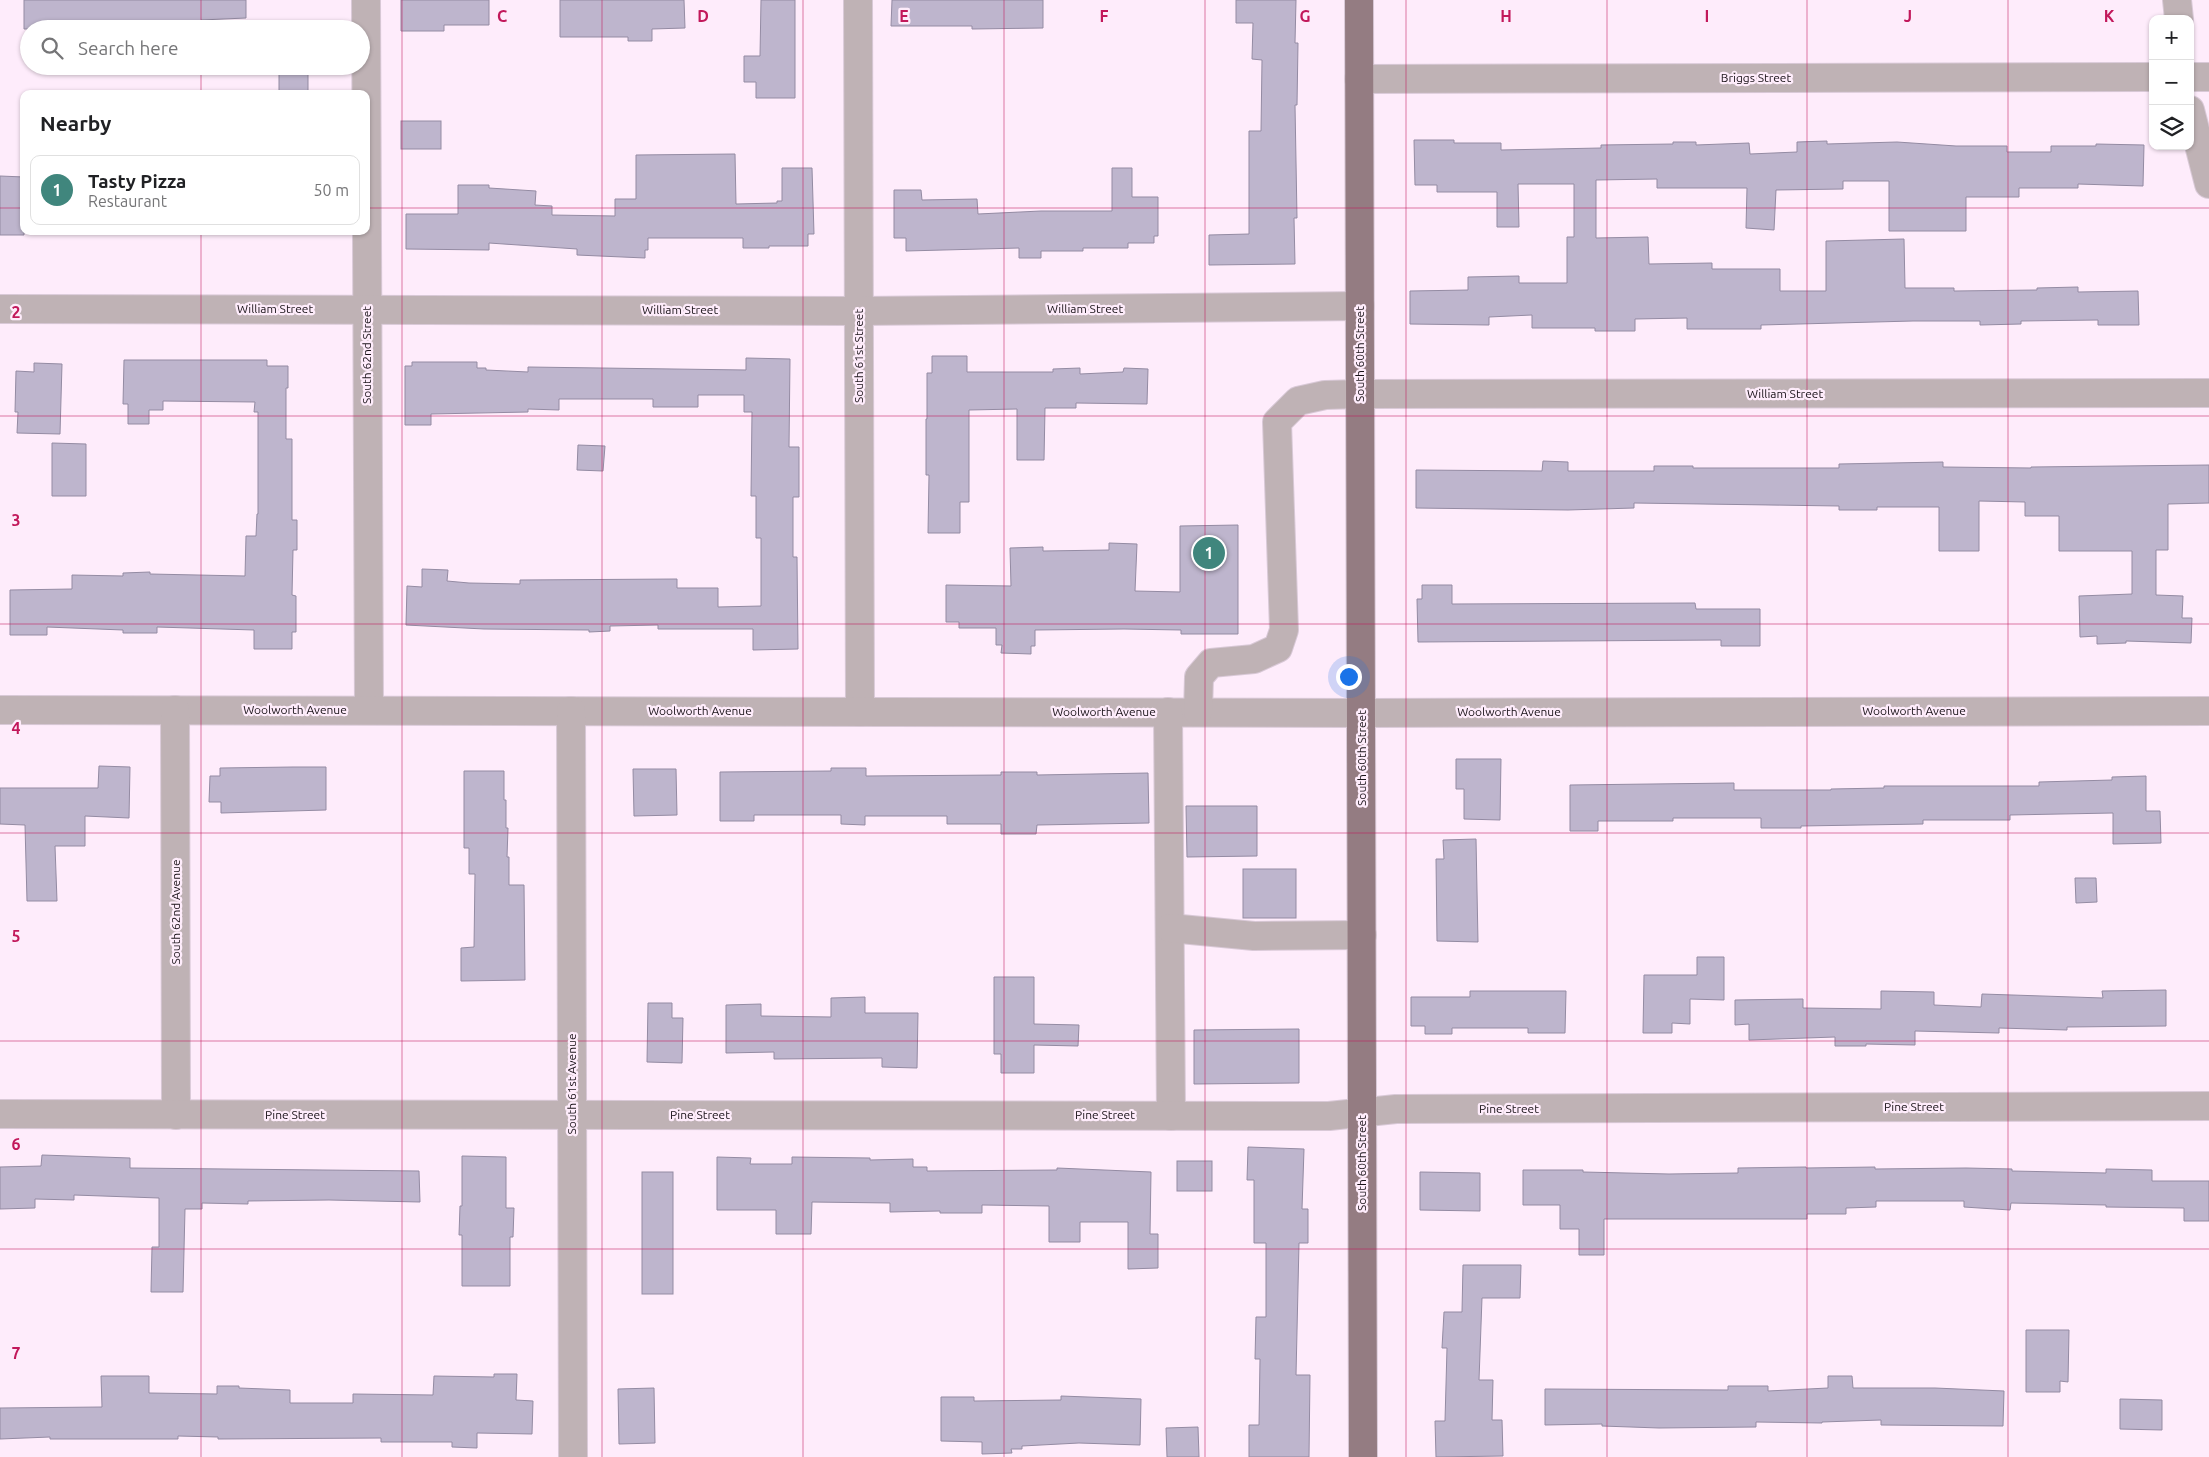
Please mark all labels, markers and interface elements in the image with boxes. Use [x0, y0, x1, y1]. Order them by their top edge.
text: C [497, 7, 507, 25]
text: D [697, 7, 709, 25]
text: E [899, 7, 909, 25]
text: F [1100, 7, 1109, 25]
text: G [1299, 7, 1311, 25]
text: H [1500, 7, 1512, 25]
text: I [1705, 7, 1709, 25]
text: J [1904, 7, 1912, 25]
text: K [2104, 7, 2115, 25]
map controls [2149, 15, 2194, 150]
button: + [2149, 15, 2194, 60]
search box [20, 20, 370, 75]
icon: search [38, 34, 66, 62]
text: Search here [78, 37, 178, 59]
button: − [2149, 60, 2194, 105]
street label: Briggs Street [1721, 71, 1791, 84]
button: layers [2149, 105, 2194, 150]
text: Nearby [40, 111, 111, 135]
text: Tasty Pizza [88, 170, 186, 192]
text: 1 [52, 181, 62, 199]
text: 50 m [313, 181, 349, 199]
text: Restaurant [88, 192, 167, 210]
street label: William Street [237, 302, 313, 315]
street label: William Street [1047, 302, 1123, 315]
text: 2 [11, 303, 21, 321]
street label: William Street [642, 303, 718, 316]
street label: South 62nd Street [360, 306, 373, 404]
street label: South 60th Street [1353, 306, 1366, 402]
street label: South 61st Street [852, 309, 865, 403]
street label: William Street [1747, 387, 1823, 400]
text: 3 [11, 511, 21, 529]
pin: 1 [1193, 534, 1225, 572]
your location [1336, 664, 1362, 690]
street label: Woolworth Avenue [243, 703, 347, 716]
street label: Woolworth Avenue [648, 704, 752, 717]
street label: Woolworth Avenue [1862, 704, 1966, 717]
street label: Woolworth Avenue [1052, 705, 1156, 718]
street label: Woolworth Avenue [1457, 705, 1561, 718]
street label: South 60th Street [1355, 710, 1368, 806]
text: 4 [11, 719, 21, 737]
street label: South 62nd Avenue [169, 859, 182, 965]
text: 5 [11, 927, 21, 945]
street label: South 61st Avenue [565, 1033, 578, 1135]
street label: Pine Street [1884, 1100, 1944, 1113]
street label: Pine Street [1479, 1102, 1539, 1115]
street label: Pine Street [265, 1108, 325, 1121]
street label: Pine Street [670, 1108, 730, 1121]
street label: Pine Street [1075, 1108, 1135, 1121]
street label: South 60th Street [1355, 1115, 1368, 1211]
text: 6 [11, 1135, 21, 1153]
text: 7 [11, 1344, 21, 1362]

